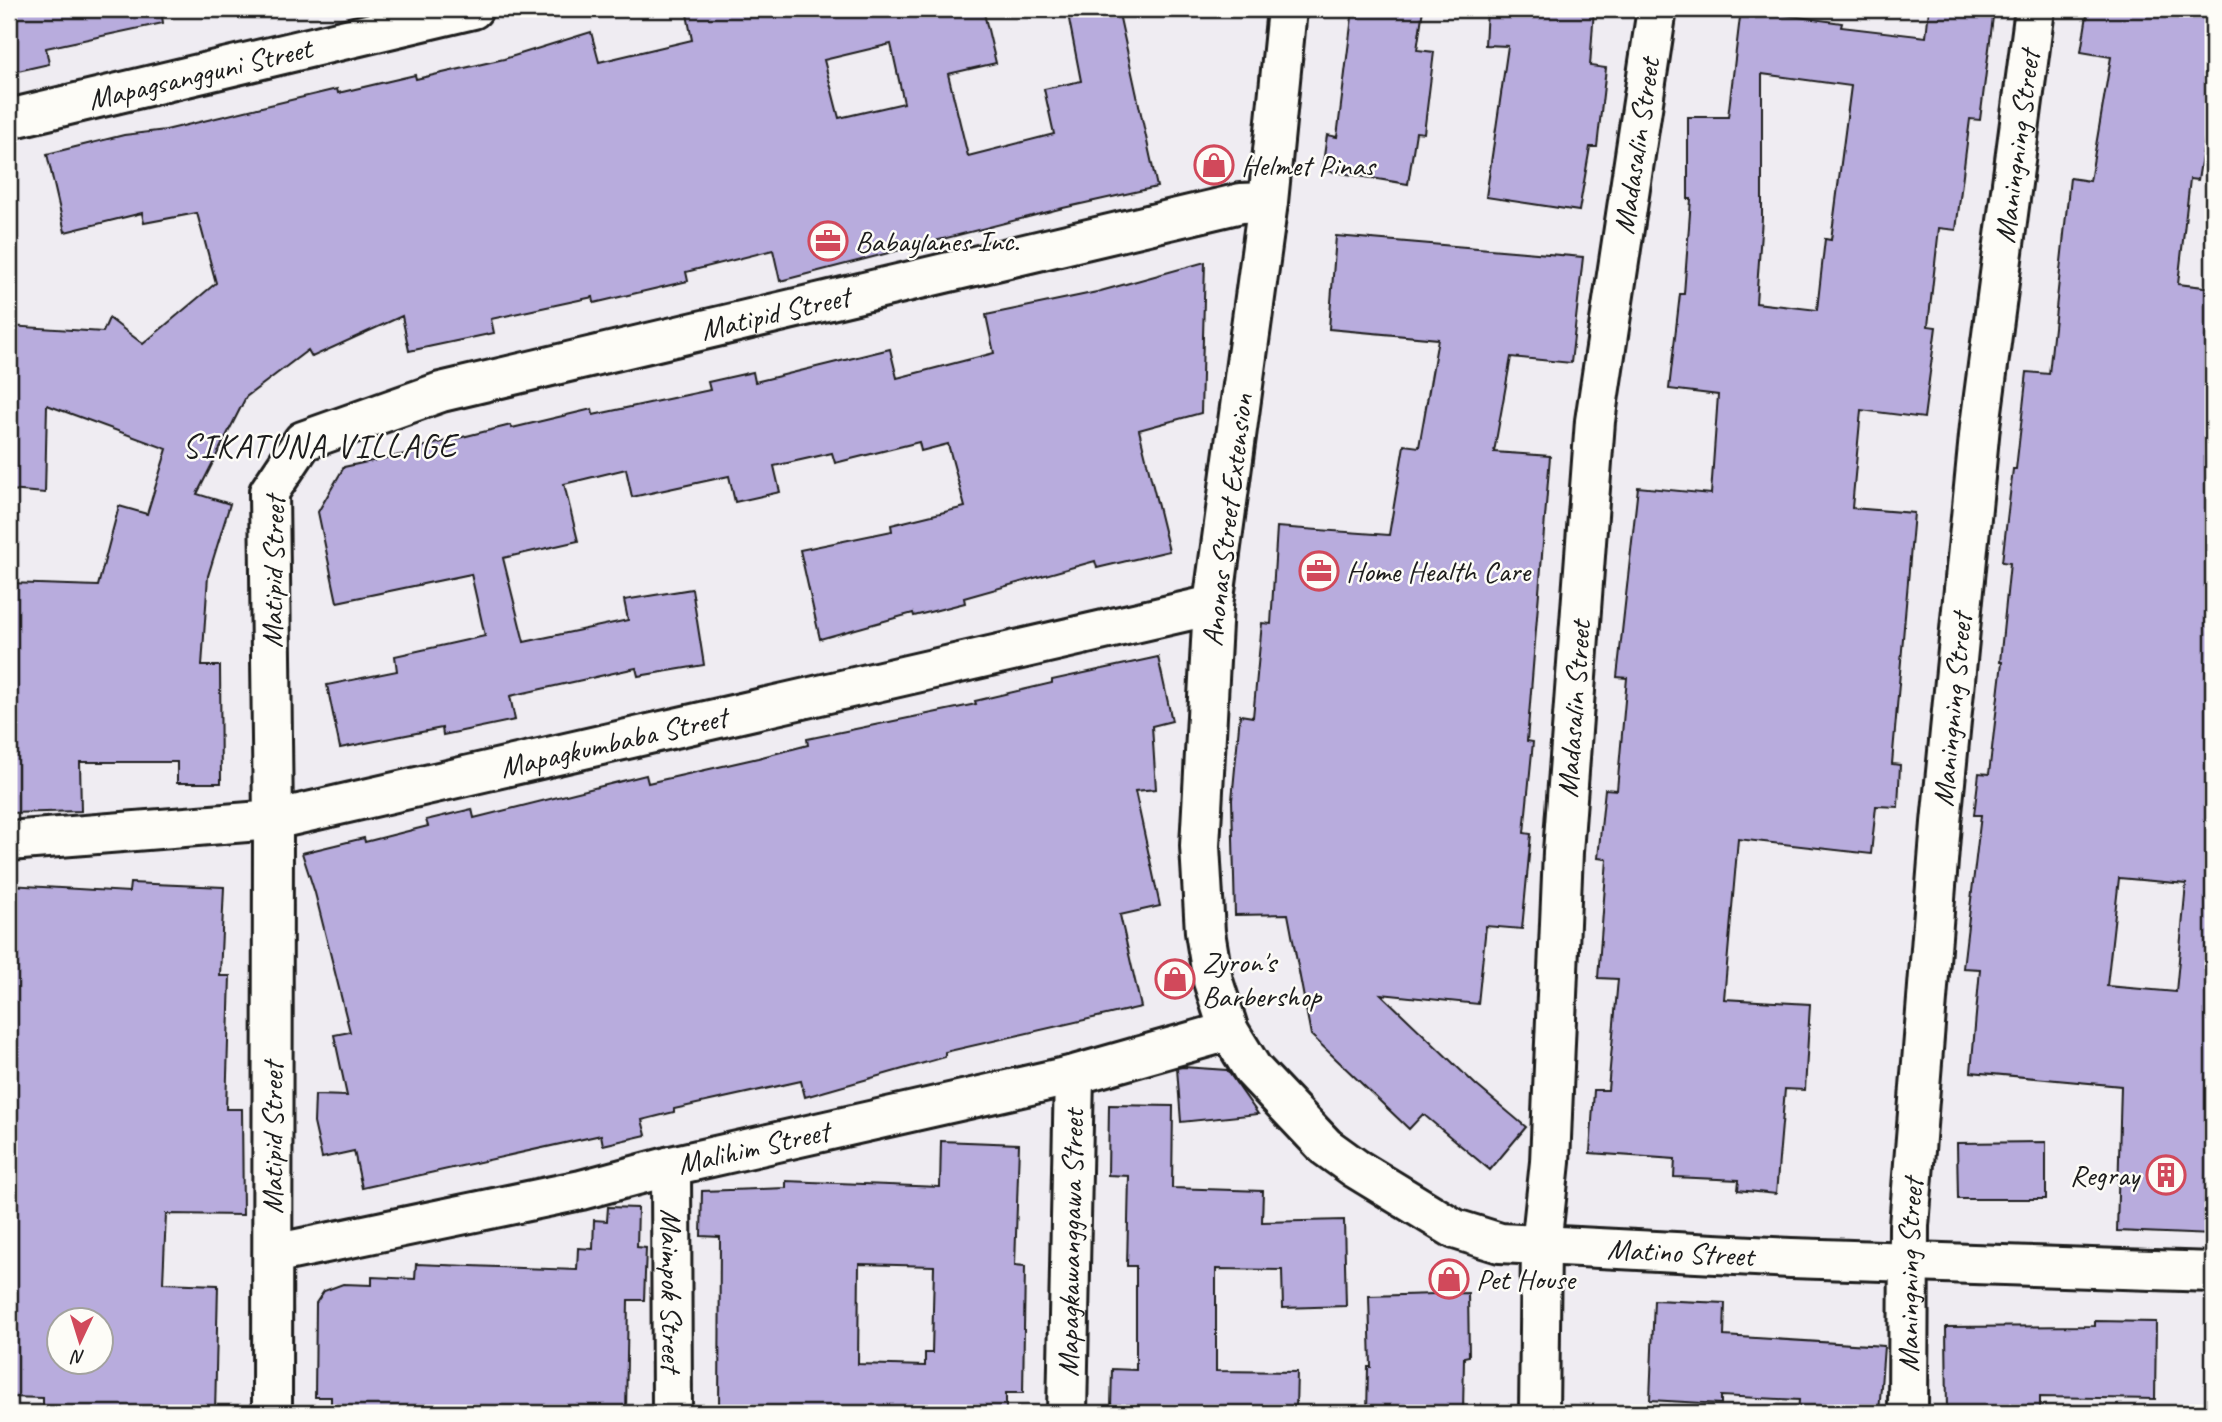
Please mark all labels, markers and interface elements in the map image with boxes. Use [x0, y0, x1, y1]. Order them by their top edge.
street label: Mapagsangguni Street [84, 28, 318, 119]
street label: Maningning Street [1985, 44, 2049, 245]
street label: Madasalin Street [1604, 52, 1669, 237]
shop icon: Helmet Pinas [1193, 144, 1235, 186]
place label: Helmet Pinas [1241, 146, 1377, 184]
office icon: Babaylanes Inc. [807, 220, 849, 262]
place label: Babaylanes Inc. [855, 222, 1019, 260]
street label: Matipid Street [697, 276, 857, 349]
street label: Anonas Street Extension [1193, 391, 1261, 648]
district label: SIKATUNA VILLAGE [182, 425, 460, 467]
street label: Matipid Street [253, 492, 293, 648]
office icon: Home Health Care [1298, 550, 1340, 592]
place label: Home Health Care [1346, 552, 1532, 590]
street label: Maningning Street [1924, 607, 1981, 808]
street label: Madasalin Street [1548, 616, 1599, 799]
street label: Mapagkumbaba Street [496, 697, 734, 786]
place label: Zyron's Barbershop [1202, 943, 1323, 1015]
shop icon: Zyron's Barbershop [1154, 958, 1196, 1000]
street label: Matipid Street [253, 1058, 292, 1214]
street label: Mapagkawanggawa Street [1049, 1106, 1092, 1377]
street label: Malihim Street [674, 1111, 837, 1183]
building icon: Regray [2145, 1154, 2187, 1196]
place label: Regray [2070, 1156, 2142, 1194]
street label: Maningning Street [1889, 1173, 1932, 1372]
street label: Maimpok Street [652, 1209, 691, 1375]
street label: Matino Street [1606, 1230, 1758, 1275]
shop icon: Pet House [1428, 1258, 1470, 1300]
place label: Pet House [1476, 1260, 1577, 1298]
north arrow [46, 1306, 116, 1376]
text: N [69, 1344, 86, 1369]

